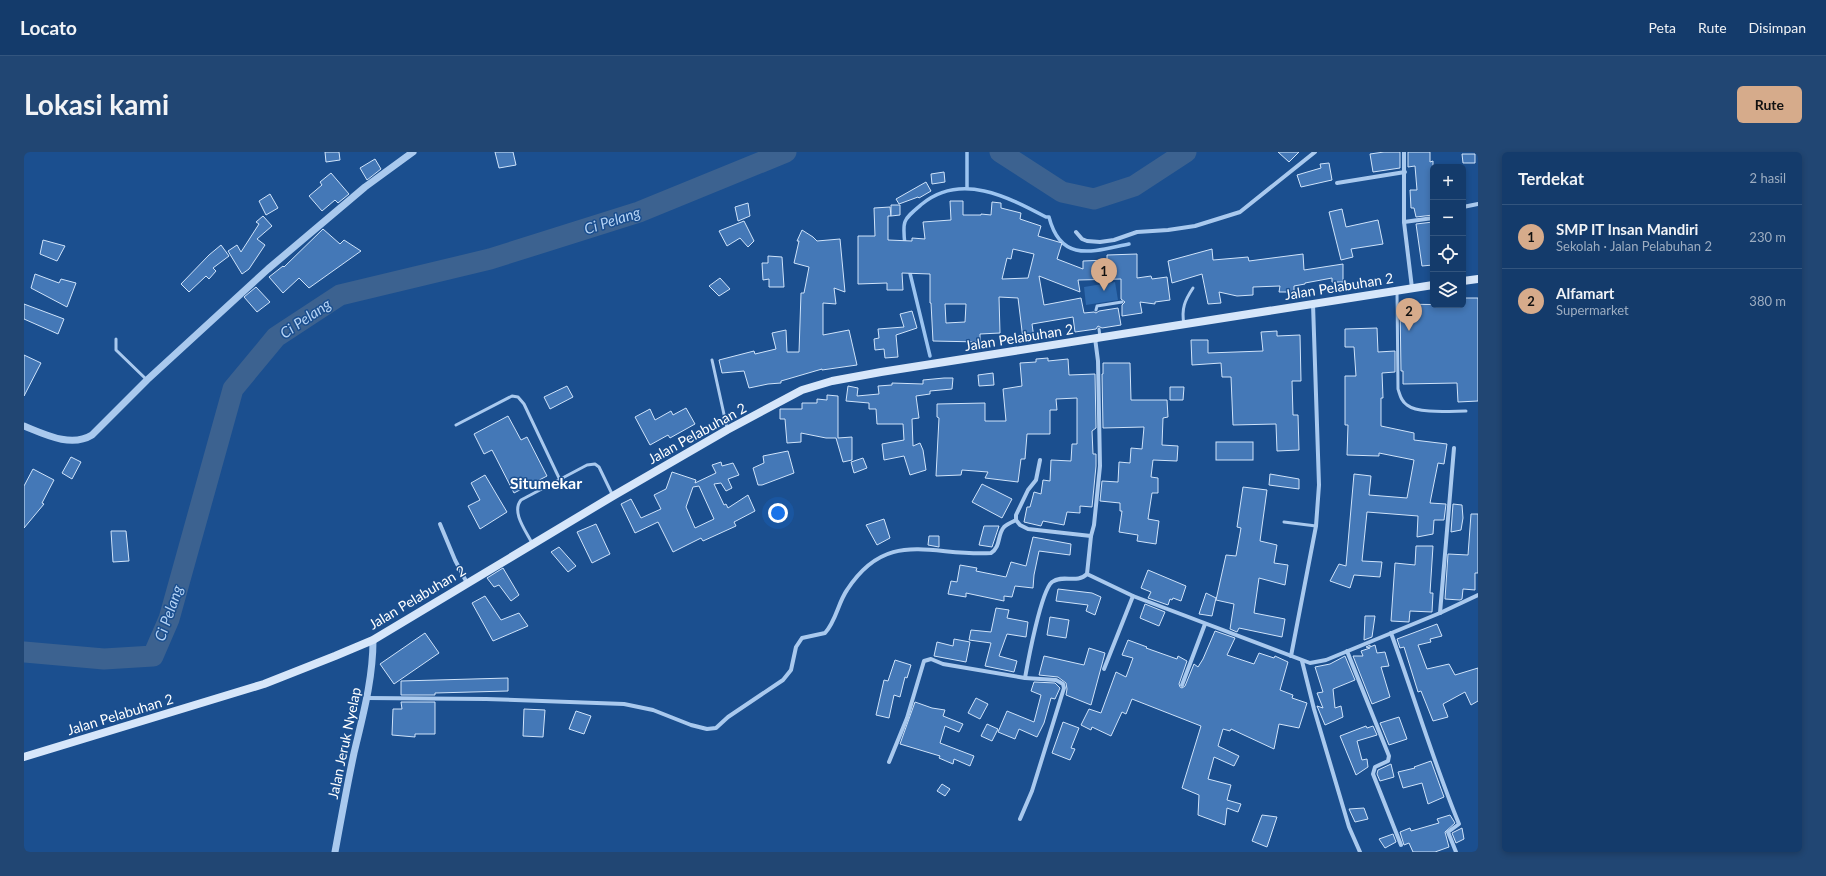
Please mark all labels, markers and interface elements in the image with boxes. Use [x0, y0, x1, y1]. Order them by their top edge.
text: Locato [20, 16, 77, 39]
text: Peta [1649, 19, 1676, 36]
text: Rute [1698, 19, 1727, 36]
text: Disimpan [1749, 19, 1806, 36]
button: Rute [1737, 86, 1802, 123]
text: Lokasi kami [24, 87, 169, 121]
map controls [1430, 164, 1466, 308]
button: + [1430, 164, 1466, 200]
text: Terdekat [1518, 168, 1584, 189]
text: 2 hasil [1750, 170, 1786, 186]
button: − [1430, 200, 1466, 236]
water label: Ci Pelang [582, 202, 643, 237]
text: SMP IT Insan Mandiri [1556, 220, 1698, 238]
text: 1 [1527, 229, 1535, 245]
text: 230 m [1749, 229, 1786, 245]
button: locate [1430, 236, 1466, 272]
text: Sekolah · Jalan Pelabuhan 2 [1556, 238, 1712, 254]
pin: 1 [1091, 258, 1117, 291]
street label: Jalan Pelabuhan 2 [1283, 269, 1395, 303]
button: layers [1430, 272, 1466, 308]
text: Alfamart [1556, 284, 1614, 302]
text: 2 [1527, 293, 1535, 309]
text: 380 m [1749, 293, 1786, 309]
water label: Ci Pelang [276, 294, 335, 342]
pin: 2 [1396, 298, 1422, 331]
text: Supermarket [1556, 302, 1629, 318]
street label: Jalan Pelabuhan 2 [963, 320, 1075, 354]
street label: Jalan Pelabuhan 2 [645, 399, 749, 467]
district label: Situmekar [510, 473, 582, 492]
your location [768, 503, 788, 523]
street label: Jalan Pelabuhan 2 [366, 561, 468, 633]
water label: Ci Pelang [150, 582, 186, 643]
street label: Jalan Jeruk Nyelap [324, 686, 364, 800]
street label: Jalan Pelabuhan 2 [65, 690, 175, 738]

